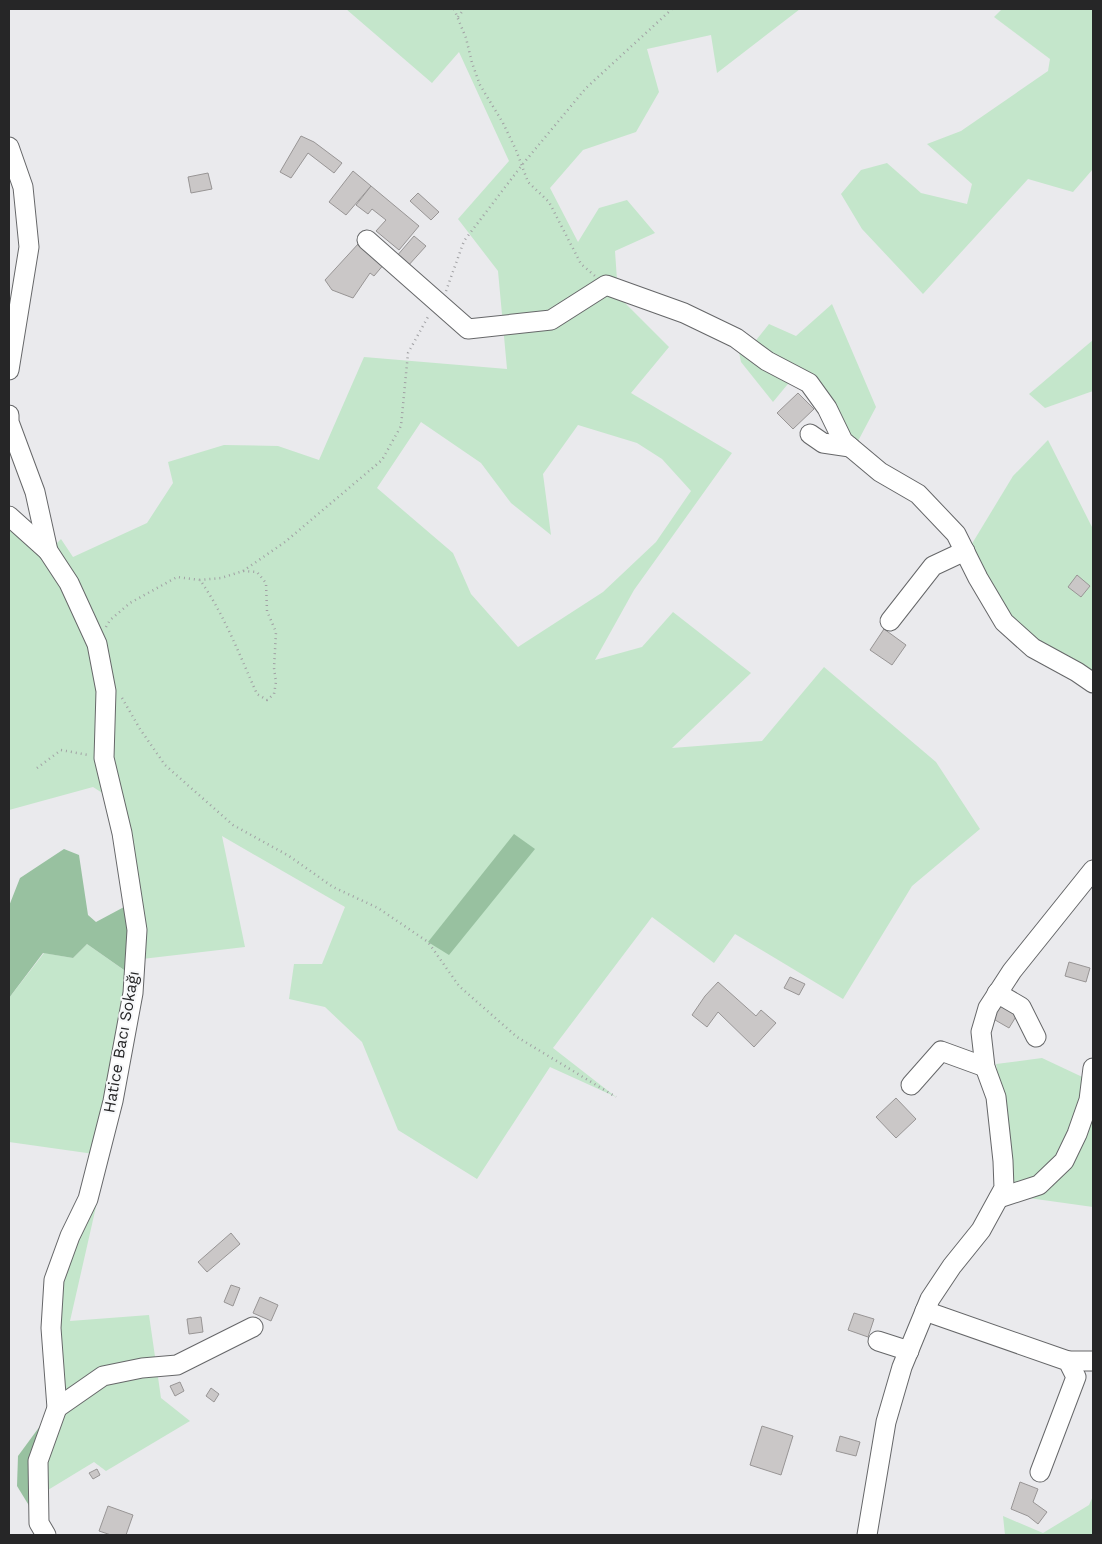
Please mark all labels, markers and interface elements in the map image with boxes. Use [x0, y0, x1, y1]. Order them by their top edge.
street label: Hatice Bacı Sokağı [99, 970, 143, 1114]

